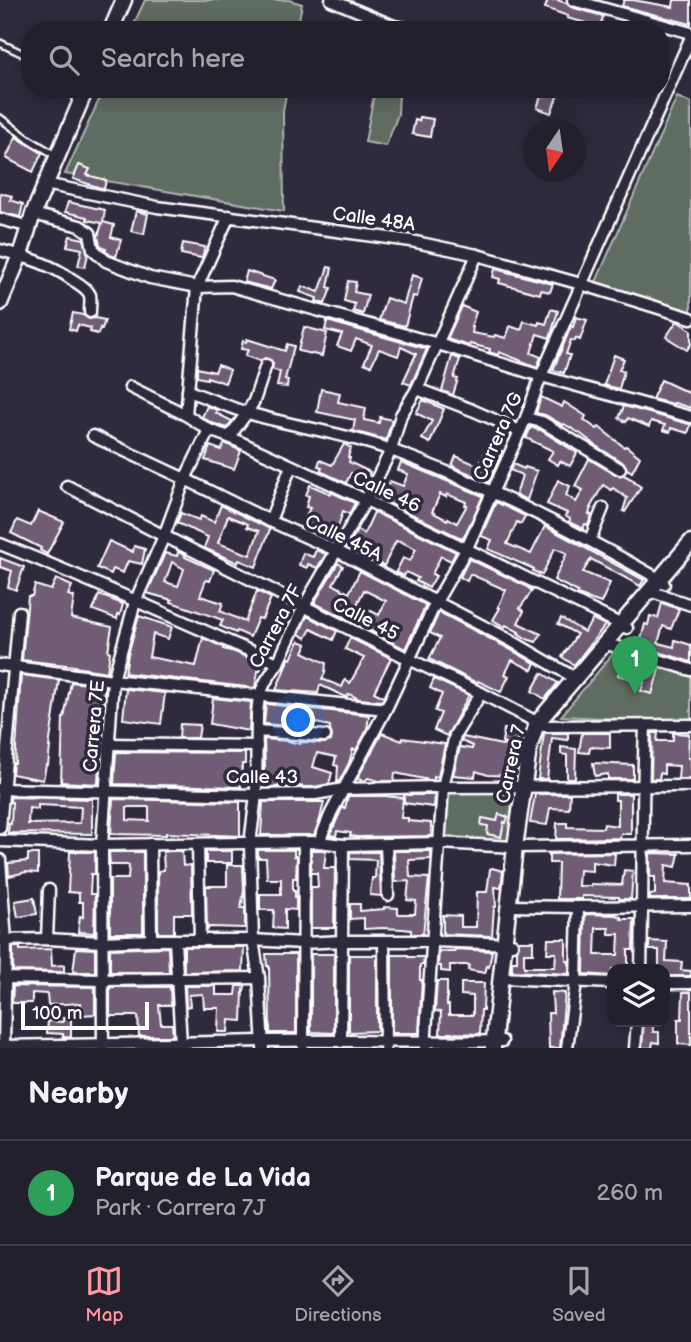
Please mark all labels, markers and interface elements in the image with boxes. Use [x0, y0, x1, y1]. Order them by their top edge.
search box [21, 21, 670, 98]
icon: search [45, 41, 83, 79]
text: Search here [101, 44, 245, 75]
north arrow [523, 119, 586, 182]
street label: Calle 48A [331, 202, 417, 237]
street label: Carrera 7G [469, 389, 528, 484]
street label: Calle 46 [349, 467, 424, 518]
street label: Calle 45A [301, 510, 386, 567]
street label: Carrera 7F [245, 580, 308, 672]
street label: Calle 45 [328, 593, 402, 646]
pin: 1 [612, 636, 658, 694]
street label: Carrera 7E [79, 679, 110, 773]
your location [281, 703, 315, 737]
street label: Carrera 7 [492, 722, 531, 806]
street label: Calle 43 [226, 766, 298, 789]
map controls [607, 964, 670, 1027]
button: layers [607, 964, 670, 1027]
scale bar [21, 999, 149, 1031]
text: 100 m [32, 1002, 83, 1025]
text: Nearby [28, 1076, 128, 1112]
text: Parque de La Vida [95, 1163, 311, 1194]
text: 1 [46, 1179, 56, 1207]
text: 260 m [597, 1179, 663, 1207]
text: Park · Carrera 7J [95, 1194, 265, 1222]
tab: Map [85, 1262, 124, 1327]
tab: Directions [294, 1262, 382, 1327]
tab: Saved [552, 1262, 606, 1327]

